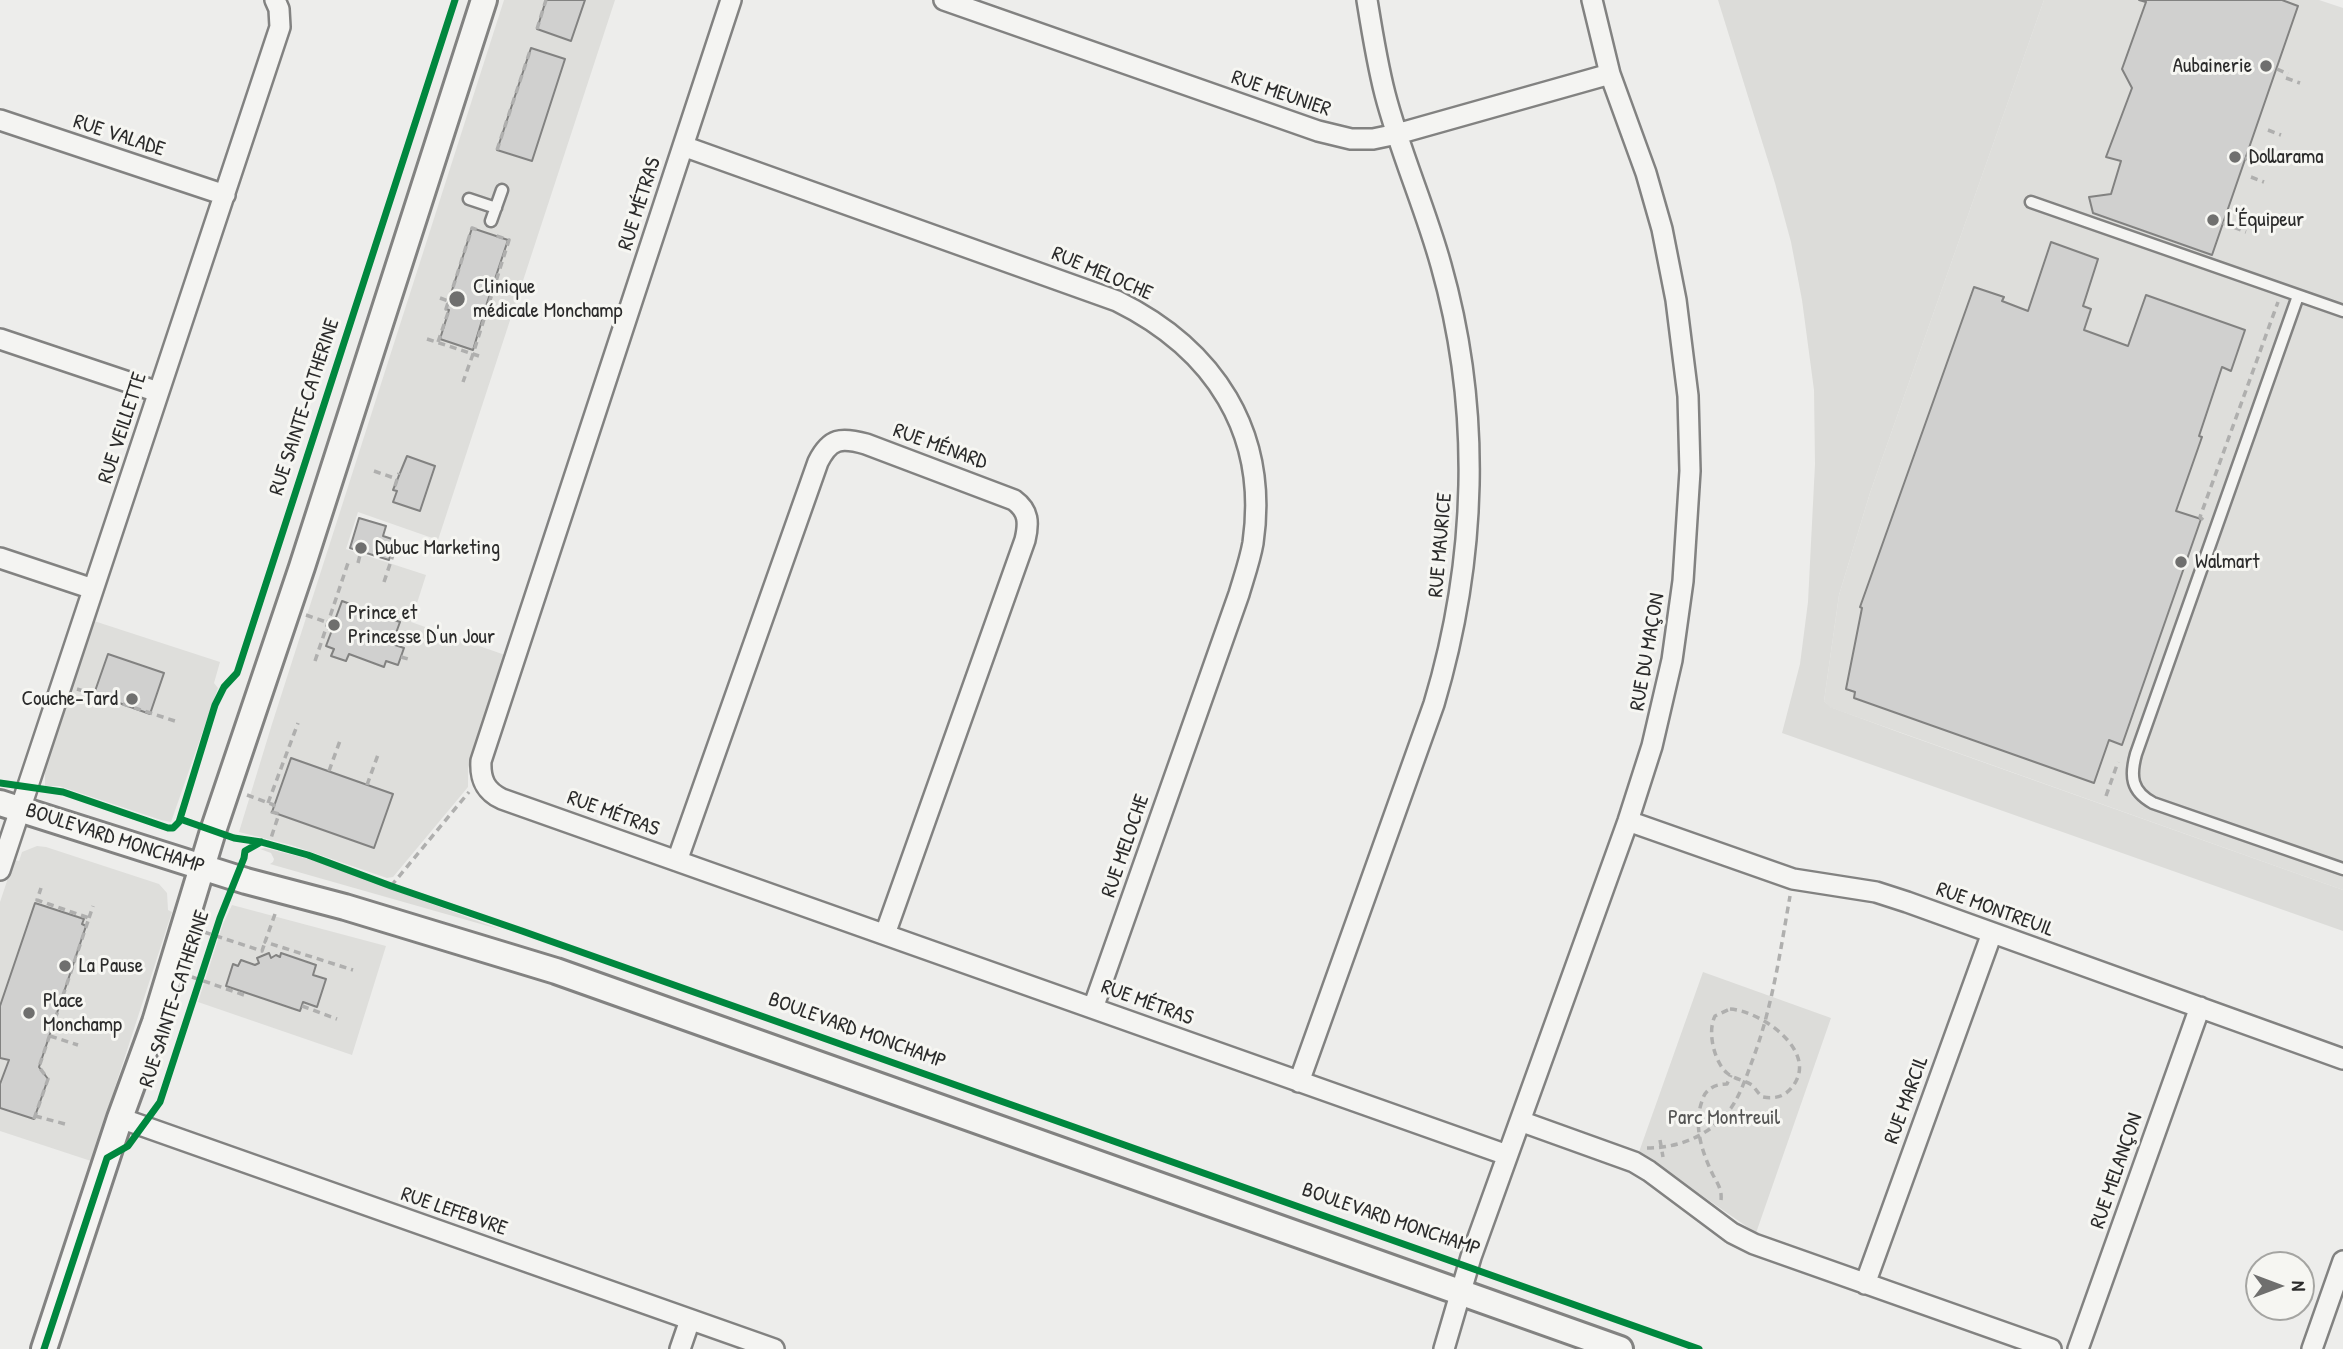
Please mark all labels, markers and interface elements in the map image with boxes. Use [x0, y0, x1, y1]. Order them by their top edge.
place label: Aubainerie [2173, 53, 2252, 79]
marker: Aubainerie [2258, 58, 2274, 74]
street label: RUE MEUNIER [1228, 65, 1334, 123]
street label: RUE VALADE [70, 109, 168, 163]
place label: Dollarama [2249, 144, 2324, 170]
marker: Dollarama [2227, 149, 2243, 165]
street label: RUE MÉTRAS [613, 154, 667, 254]
place label: L'Équipeur [2227, 207, 2304, 233]
marker: L'Équipeur [2205, 212, 2221, 228]
street label: RUE MELOCHE [1048, 241, 1156, 307]
place label: Clinique médicale Monchamp [473, 274, 623, 324]
marker: Clinique médicale Monchamp [447, 289, 467, 309]
street label: RUE SAINTE-CATHERINE [265, 315, 345, 499]
street label: RUE VEILLETTE [93, 369, 153, 487]
street label: RUE MÉNARD [890, 418, 990, 476]
street label: RUE MAURICE [1424, 492, 1458, 598]
place label: Dubuc Marketing [375, 535, 500, 561]
marker: Dubuc Marketing [353, 540, 369, 556]
place label: Walmart [2195, 549, 2260, 575]
marker: Walmart [2173, 554, 2189, 570]
street label: RUE DU MAÇON [1625, 591, 1671, 713]
place label: Prince et Princesse D'un Jour [348, 600, 495, 650]
marker: Prince et Princesse D'un Jour [326, 617, 342, 633]
place label: Couche-Tard [21, 686, 118, 712]
marker: Couche-Tard [124, 691, 140, 707]
street label: RUE MÉTRAS [563, 786, 663, 842]
street label: RUE MELOCHE [1097, 791, 1155, 901]
street label: BOULEVARD MONCHAMP [22, 798, 208, 880]
street label: RUE MONTREUIL [1933, 877, 2057, 943]
street label: RUE SAINTE-CATHERINE [135, 907, 215, 1091]
place label: La Pause [79, 953, 143, 979]
marker: La Pause [57, 958, 73, 974]
street label: RUE MÉTRAS [1097, 975, 1197, 1031]
street label: BOULEVARD MONCHAMP [765, 987, 949, 1075]
place label: Place Monchamp [43, 988, 122, 1038]
marker: Place Monchamp [21, 1005, 37, 1021]
street label: RUE MARCIL [1879, 1053, 1935, 1147]
park label: Parc Montreuil [1668, 1105, 1780, 1131]
street label: RUE MELANÇON [2085, 1110, 2149, 1232]
street label: BOULEVARD MONCHAMP [1299, 1178, 1483, 1262]
street label: RUE LEFEBVRE [398, 1182, 510, 1242]
north arrow [2245, 1251, 2315, 1321]
text: N [2286, 1281, 2312, 1291]

